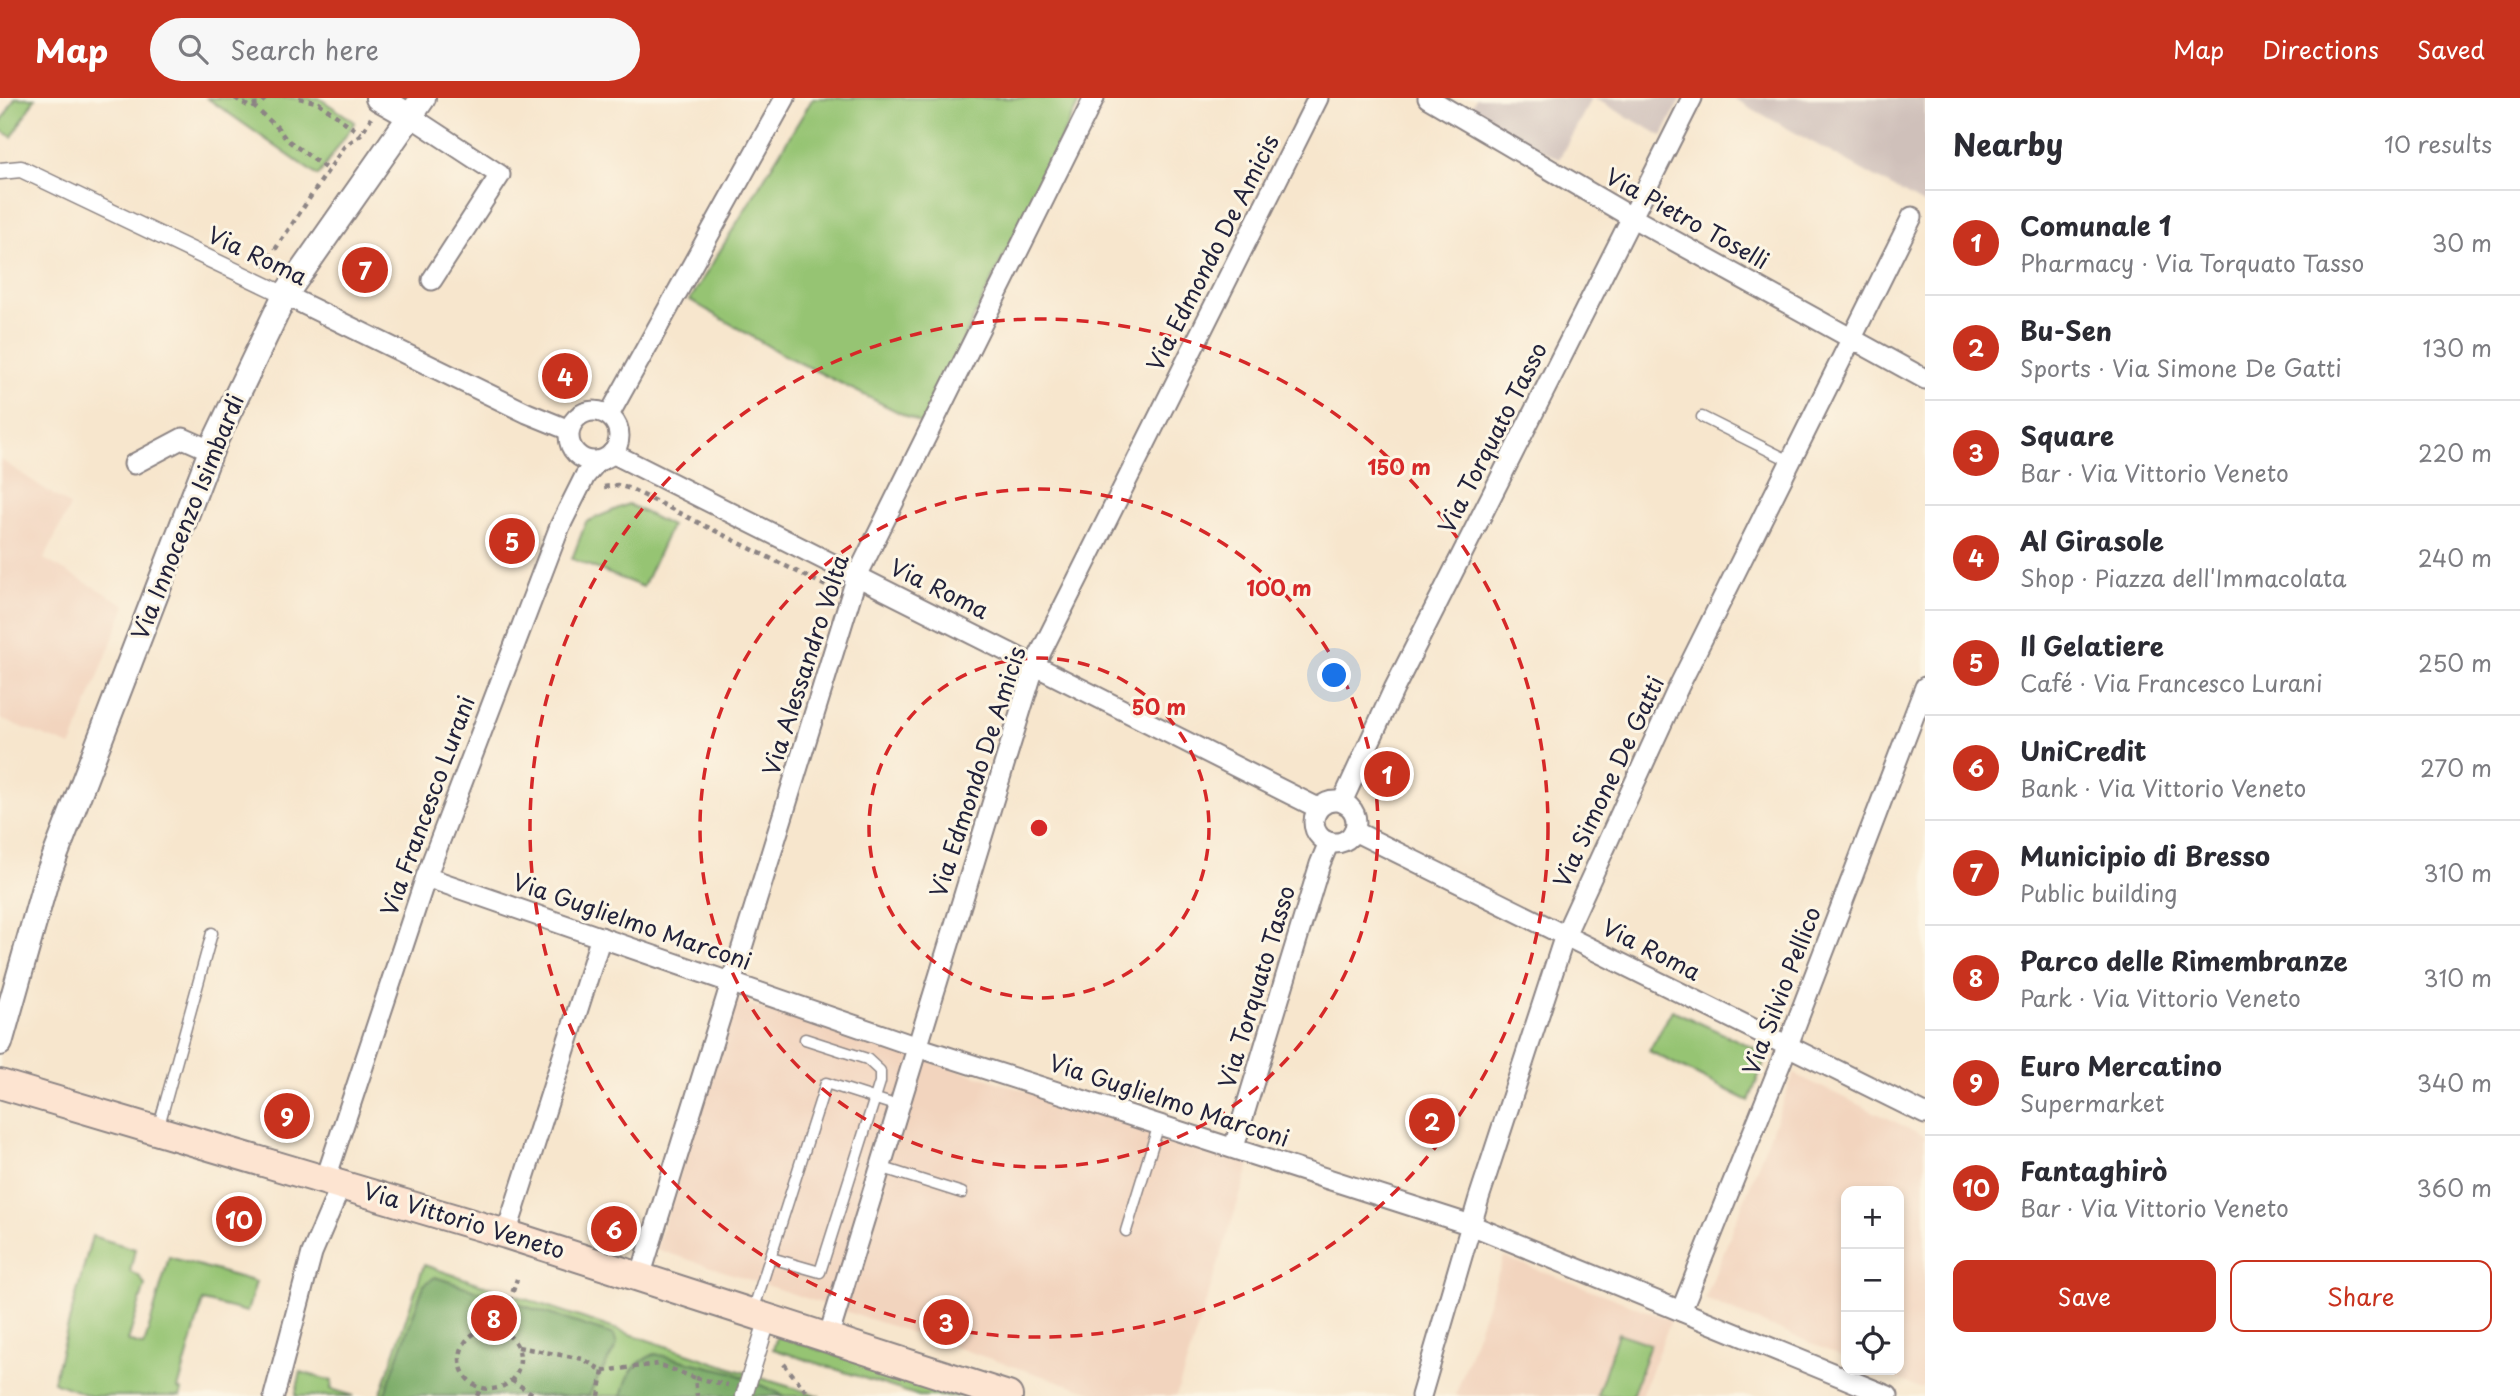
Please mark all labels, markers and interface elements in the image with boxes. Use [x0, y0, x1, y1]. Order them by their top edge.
search box [150, 18, 640, 81]
text: Map [35, 24, 108, 74]
icon: search [174, 30, 212, 68]
text: Search here [230, 30, 379, 69]
text: Map [2173, 31, 2224, 67]
text: Directions [2262, 31, 2379, 67]
text: Saved [2417, 31, 2485, 67]
text: Nearby [1953, 121, 2063, 166]
text: 10 results [2384, 126, 2492, 161]
street label: Via Edmondo De Amicis [1137, 128, 1287, 377]
street label: Via Pietro Toselli [1599, 158, 1776, 277]
text: Comunale 1 [2020, 206, 2171, 245]
street label: Via Roma [202, 216, 313, 293]
text: 1 [1971, 225, 1982, 260]
text: 30 m [2431, 225, 2492, 260]
pin: 7 [342, 244, 388, 296]
text: Pharmacy · Via Torquato Tasso [2020, 245, 2364, 280]
text: Bu-Sen [2020, 311, 2112, 350]
text: 2 [1968, 330, 1984, 365]
text: 130 m [2422, 330, 2492, 365]
street label: Via Torquato Tasso [1428, 336, 1555, 539]
pin: 4 [542, 350, 588, 402]
text: Sports · Via Simone De Gatti [2020, 350, 2342, 385]
street label: Via Innocenzo Isimbardi [121, 388, 252, 645]
text: Square [2020, 416, 2114, 455]
text: 3 [1968, 435, 1984, 470]
text: 220 m [2418, 435, 2492, 470]
text: 150 m [1367, 450, 1431, 482]
text: Bar · Via Vittorio Veneto [2020, 455, 2289, 490]
pin: 5 [489, 515, 535, 567]
text: Al Girasole [2020, 521, 2164, 560]
text: 4 [1968, 540, 1984, 575]
text: 240 m [2418, 540, 2492, 575]
street label: Via Alessandro Volta [752, 549, 857, 780]
street label: Via Roma [884, 549, 995, 627]
text: Shop · Piazza dell'Immacolata [2020, 560, 2347, 595]
text: 100 m [1246, 571, 1312, 603]
text: Il Gelatiere [2020, 626, 2164, 665]
street label: Via Edmondo De Amicis [919, 642, 1034, 901]
text: 5 [1969, 645, 1983, 680]
text: 250 m [2418, 645, 2492, 680]
your location [1317, 658, 1351, 692]
text: Café · Via Francesco Lurani [2020, 665, 2323, 700]
street label: Via Simone De Gatti [1543, 670, 1672, 893]
street label: Via Francesco Lurani [370, 690, 483, 921]
text: 50 m [1132, 690, 1186, 722]
text: UniCredit [2020, 731, 2147, 770]
pin: 1 [1364, 748, 1410, 800]
text: 6 [1968, 750, 1984, 785]
text: 270 m [2420, 750, 2492, 785]
text: Bank · Via Vittorio Veneto [2020, 770, 2306, 805]
centre of rings [1027, 816, 1051, 840]
text: Municipio di Bresso [2020, 836, 2270, 875]
text: 7 [1969, 855, 1983, 890]
text: 310 m [2423, 855, 2492, 890]
street label: Via Guglielmo Marconi [508, 863, 757, 978]
text: Public building [2020, 875, 2177, 910]
street label: Via Torquato Tasso [1208, 881, 1303, 1092]
street label: Via Silvio Pellico [1732, 901, 1829, 1080]
street label: Via Roma [1596, 909, 1707, 988]
text: Parco delle Rimembranze [2020, 941, 2348, 980]
text: 8 [1969, 960, 1983, 995]
text: 310 m [2423, 960, 2492, 995]
text: Park · Via Vittorio Veneto [2020, 980, 2301, 1015]
street label: Via Guglielmo Marconi [1045, 1044, 1294, 1155]
text: Euro Mercatino [2020, 1046, 2222, 1085]
text: 9 [1969, 1065, 1983, 1100]
text: 340 m [2417, 1065, 2492, 1100]
text: Supermarket [2020, 1085, 2164, 1120]
pin: 9 [264, 1090, 310, 1142]
pin: 2 [1409, 1095, 1455, 1147]
text: Fantaghirò [2020, 1151, 2167, 1190]
text: 10 [1962, 1170, 1990, 1205]
text: 360 m [2417, 1170, 2492, 1205]
street label: Via Vittorio Veneto [359, 1172, 570, 1267]
map controls [1841, 1186, 1904, 1375]
button: + [1841, 1186, 1904, 1249]
text: Bar · Via Vittorio Veneto [2020, 1190, 2289, 1225]
pin: 10 [216, 1193, 262, 1245]
pin: 6 [591, 1203, 637, 1255]
button: − [1841, 1249, 1904, 1312]
button: Save [1953, 1260, 2216, 1332]
button: Share [2230, 1260, 2492, 1332]
pin: 8 [471, 1292, 517, 1344]
pin: 3 [923, 1296, 969, 1348]
button: locate [1841, 1312, 1904, 1375]

